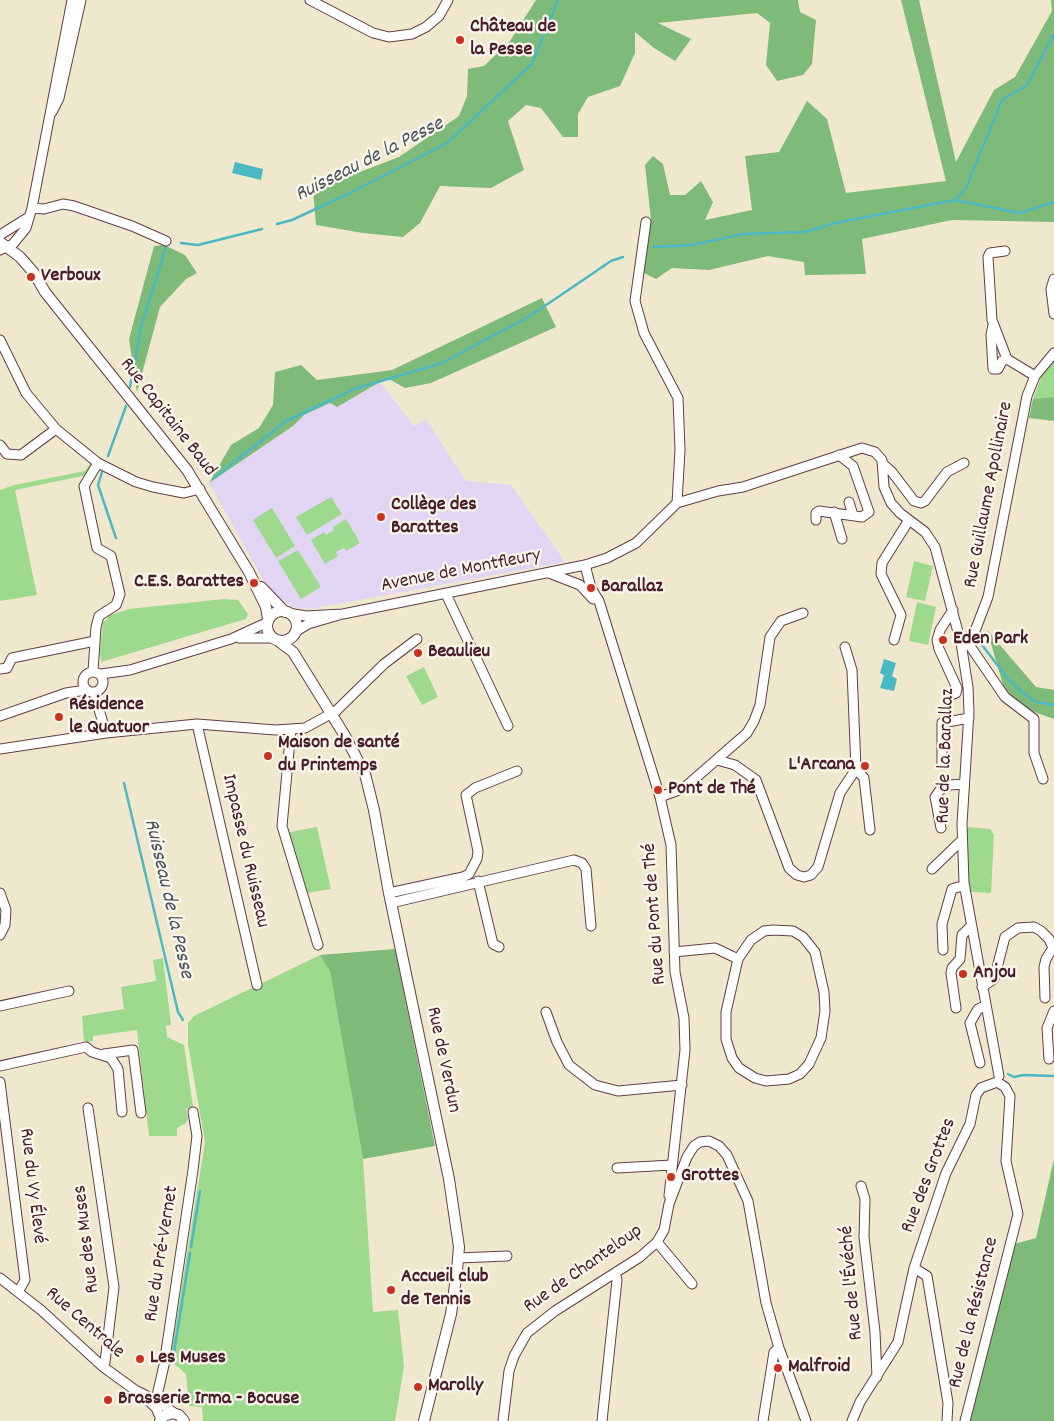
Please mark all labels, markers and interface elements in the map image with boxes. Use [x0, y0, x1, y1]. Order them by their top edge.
place label: Château de la Pesse [470, 16, 556, 63]
marker: Château de la Pesse [454, 34, 466, 46]
water label: Ruisseau de la Pesse [292, 113, 448, 209]
place label: Verboux [41, 265, 100, 289]
marker: Verboux [25, 271, 37, 283]
street label: Rue Capitaine Baud [113, 354, 221, 482]
street label: Rue Guillaume Apollinaire [960, 400, 1020, 590]
place label: Collège des Barattes [391, 494, 477, 541]
marker: Collège des Barattes [375, 511, 387, 523]
street label: Avenue de Montfleury [379, 545, 543, 599]
place label: C.E.S. Barattes [134, 571, 244, 595]
place label: Barallaz [601, 576, 663, 600]
marker: C.E.S. Barattes [248, 577, 260, 589]
marker: Barallaz [585, 582, 597, 594]
place label: Eden Park [953, 628, 1028, 652]
marker: Eden Park [937, 634, 949, 646]
place label: Beaulieu [428, 641, 490, 665]
marker: Beaulieu [412, 647, 424, 659]
street label: Rue de la Barallaz [933, 688, 961, 824]
place label: Résidence le Quatuor [69, 694, 149, 741]
marker: Résidence le Quatuor [53, 711, 65, 723]
place label: Maison de santé du Printemps [278, 732, 400, 779]
marker: Maison de santé du Printemps [262, 750, 274, 762]
place label: L'Arcana [789, 754, 855, 778]
marker: L'Arcana [859, 760, 871, 772]
street label: Impasse du Ruisseau [215, 772, 273, 930]
place label: Pont de Thé [668, 778, 756, 802]
marker: Pont de Thé [652, 784, 664, 796]
water label: Ruisseau de la Pesse [136, 817, 198, 981]
street label: Rue du Pont de Thé [639, 842, 673, 986]
place label: Anjou [973, 962, 1016, 986]
marker: Anjou [957, 968, 969, 980]
street label: Rue de Verdun [419, 1005, 465, 1115]
street label: Rue des Grottes [897, 1115, 963, 1237]
street label: Rue du Vy Élevé [12, 1127, 50, 1245]
place label: Grottes [681, 1165, 739, 1189]
marker: Grottes [665, 1171, 677, 1183]
street label: Rue des Muses [69, 1183, 107, 1295]
street label: Rue du Pré-Vernet [140, 1184, 186, 1324]
street label: Rue de Chanteloup [520, 1220, 648, 1320]
street label: Rue de l'Évéché [836, 1225, 870, 1341]
street label: Rue de la Résistance [945, 1235, 1005, 1391]
place label: Accueil club de Tennis [401, 1266, 488, 1313]
street label: Rue Centrale [39, 1283, 129, 1365]
marker: Accueil club de Tennis [385, 1284, 397, 1296]
place label: Les Muses [150, 1347, 226, 1371]
marker: Les Muses [134, 1353, 146, 1365]
place label: Malfroid [788, 1356, 850, 1380]
marker: Malfroid [772, 1362, 784, 1374]
place label: Marolly [428, 1375, 483, 1399]
marker: Marolly [412, 1381, 424, 1393]
place label: Brasserie Irma - Bocuse [118, 1388, 299, 1412]
marker: Brasserie Irma - Bocuse [102, 1394, 114, 1406]

